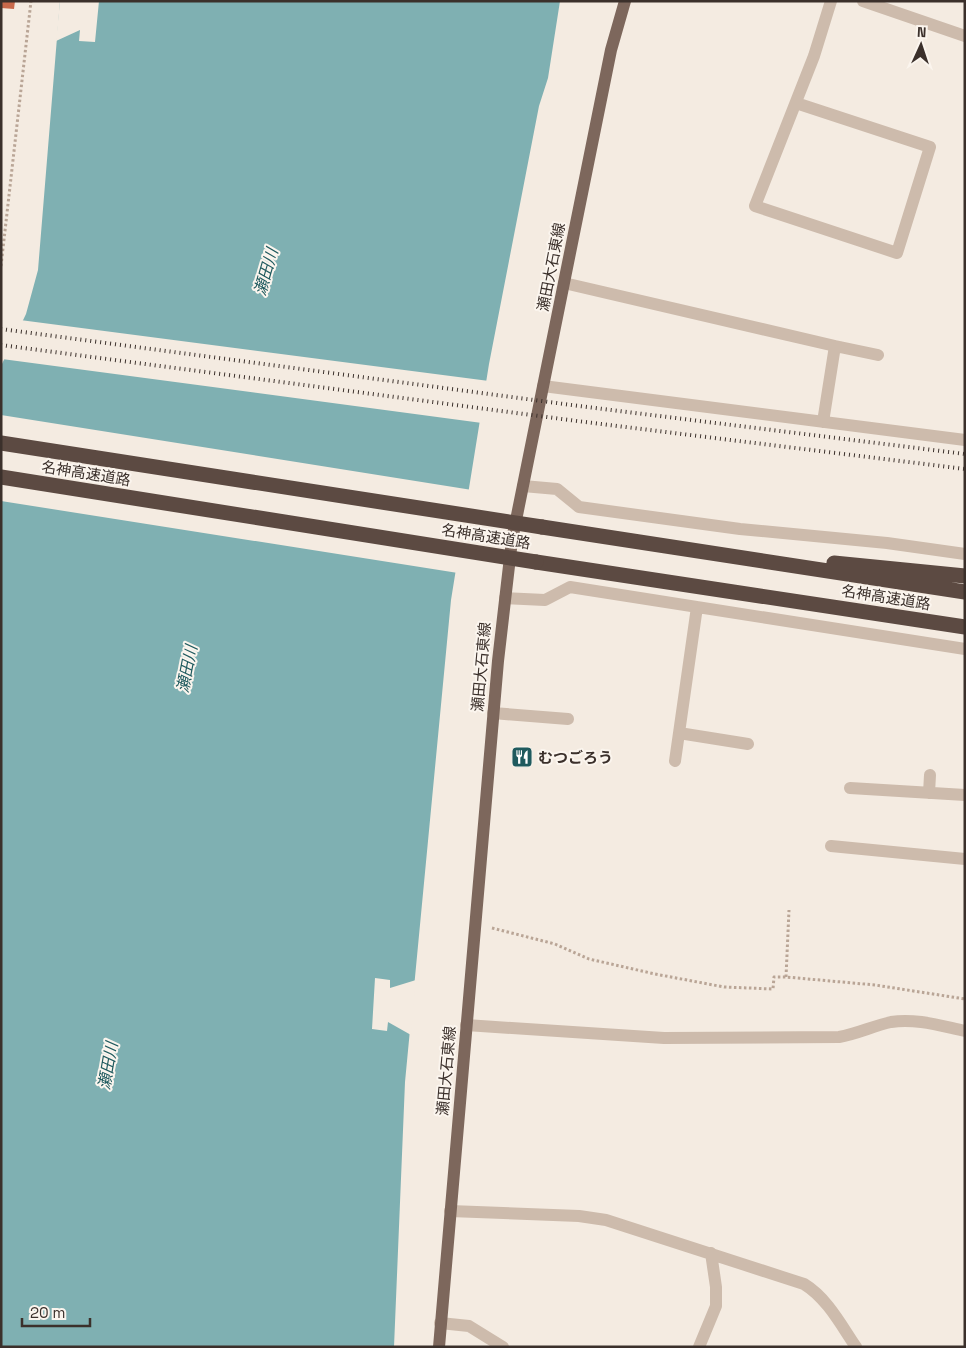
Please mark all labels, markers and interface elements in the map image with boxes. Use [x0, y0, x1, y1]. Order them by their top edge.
north arrow [896, 20, 946, 70]
text: N [917, 23, 927, 41]
street label: 瀬田大石東線 [533, 221, 569, 313]
water label: 瀬田川 [249, 244, 283, 298]
street label: 名神高速道路 [40, 457, 132, 489]
street label: 名神高速道路 [440, 520, 532, 552]
street label: 名神高速道路 [840, 581, 932, 613]
street label: 瀬田大石東線 [468, 621, 494, 713]
water label: 瀬田川 [172, 641, 202, 695]
restaurant icon: むつごろう [510, 745, 534, 769]
place label: むつごろう [538, 748, 613, 767]
street label: 瀬田大石東線 [433, 1025, 459, 1117]
water label: 瀬田川 [93, 1039, 123, 1091]
scale bar [22, 1296, 90, 1328]
text: 20 m [30, 1303, 65, 1322]

